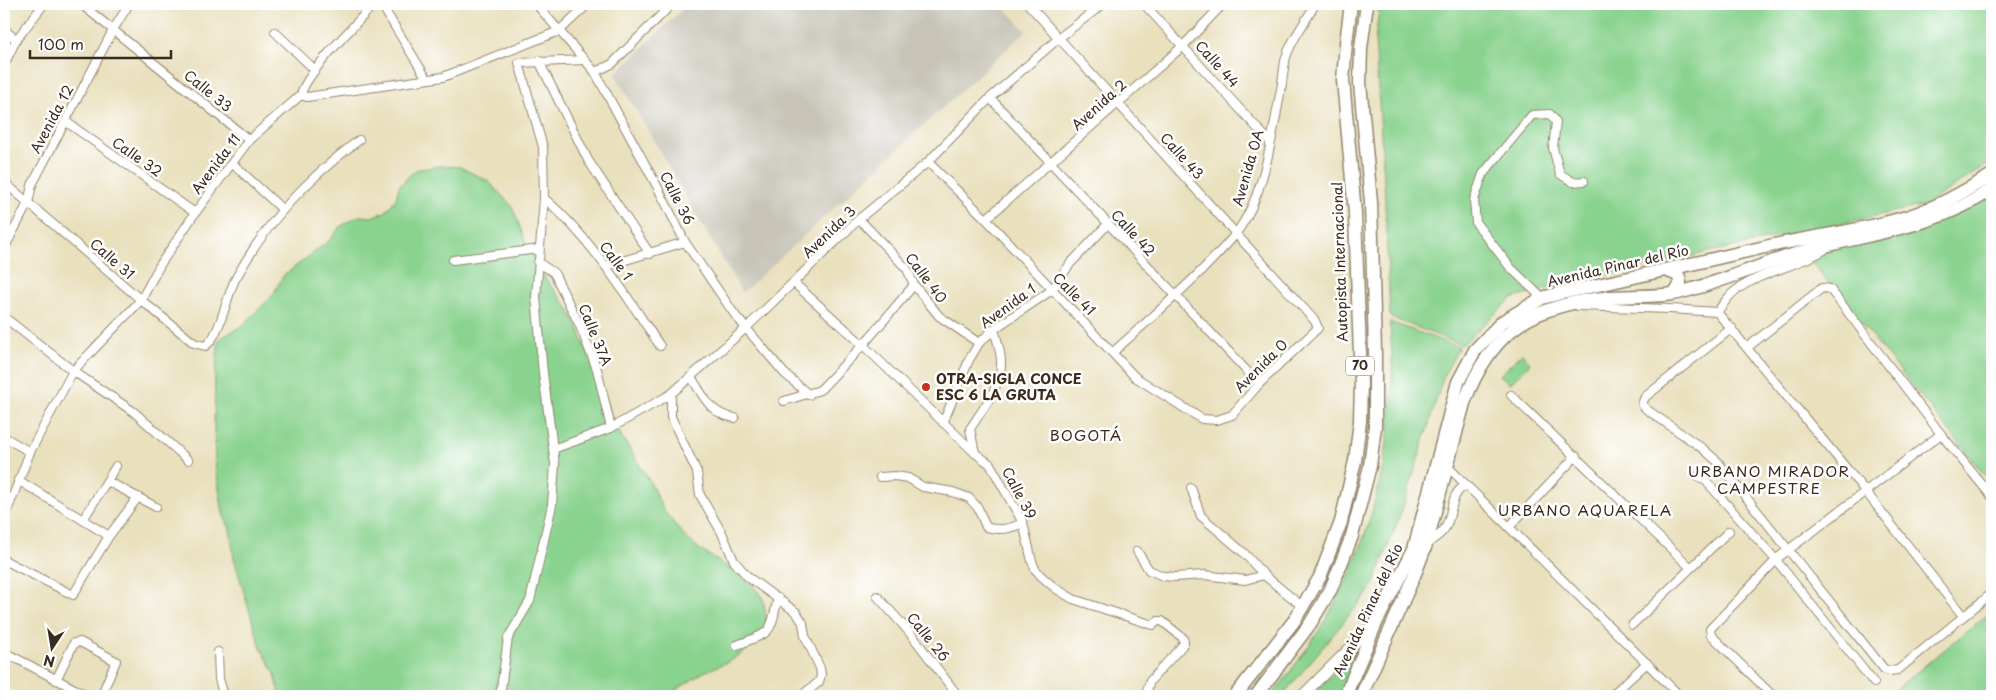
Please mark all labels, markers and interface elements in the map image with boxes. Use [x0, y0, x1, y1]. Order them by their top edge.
scale bar [30, 28, 171, 60]
text: 100 m [38, 32, 84, 55]
street label: Calle 44 [1190, 35, 1244, 92]
street label: Calle 33 [180, 65, 237, 117]
street label: Avenida 2 [1066, 74, 1131, 135]
street label: Avenida 12 [25, 81, 78, 157]
street label: Avenida 0A [1227, 127, 1269, 209]
street label: Calle 43 [1156, 128, 1209, 184]
street label: Avenida 11 [186, 129, 245, 198]
street label: Calle 32 [108, 132, 167, 182]
street label: Calle 36 [655, 167, 700, 228]
street label: Autopista Internacional [1326, 182, 1353, 342]
street label: Avenida 3 [797, 201, 860, 263]
street label: Calle 42 [1106, 205, 1161, 261]
street label: Calle 31 [85, 233, 139, 284]
street label: Calle 1 [595, 237, 638, 285]
street label: Avenida Pinar del Río [1545, 239, 1691, 292]
street label: Calle 40 [901, 248, 952, 307]
street label: Calle 41 [1048, 267, 1101, 320]
street label: Avenida 1 [975, 278, 1040, 333]
street label: Calle 37A [573, 301, 618, 369]
street label: Avenida 0 [1229, 334, 1292, 397]
road number: 70 [1346, 356, 1374, 376]
place label: OTRA-SIGLA CONCE ESC 6 LA GRUTA [936, 368, 1082, 405]
marker: OTRA-SIGLA CONCE ESC 6 LA GRUTA [920, 381, 932, 393]
district label: BOGOTÁ [1050, 423, 1122, 446]
district label: URBANO MIRADOR CAMPESTRE [1688, 459, 1850, 499]
street label: Calle 39 [997, 463, 1042, 522]
district label: URBANO AQUARELA [1498, 498, 1672, 521]
street label: Avenida Pinar del Río [1328, 540, 1408, 680]
street label: Calle 26 [902, 608, 955, 666]
north arrow [28, 622, 78, 672]
text: N [42, 650, 57, 673]

